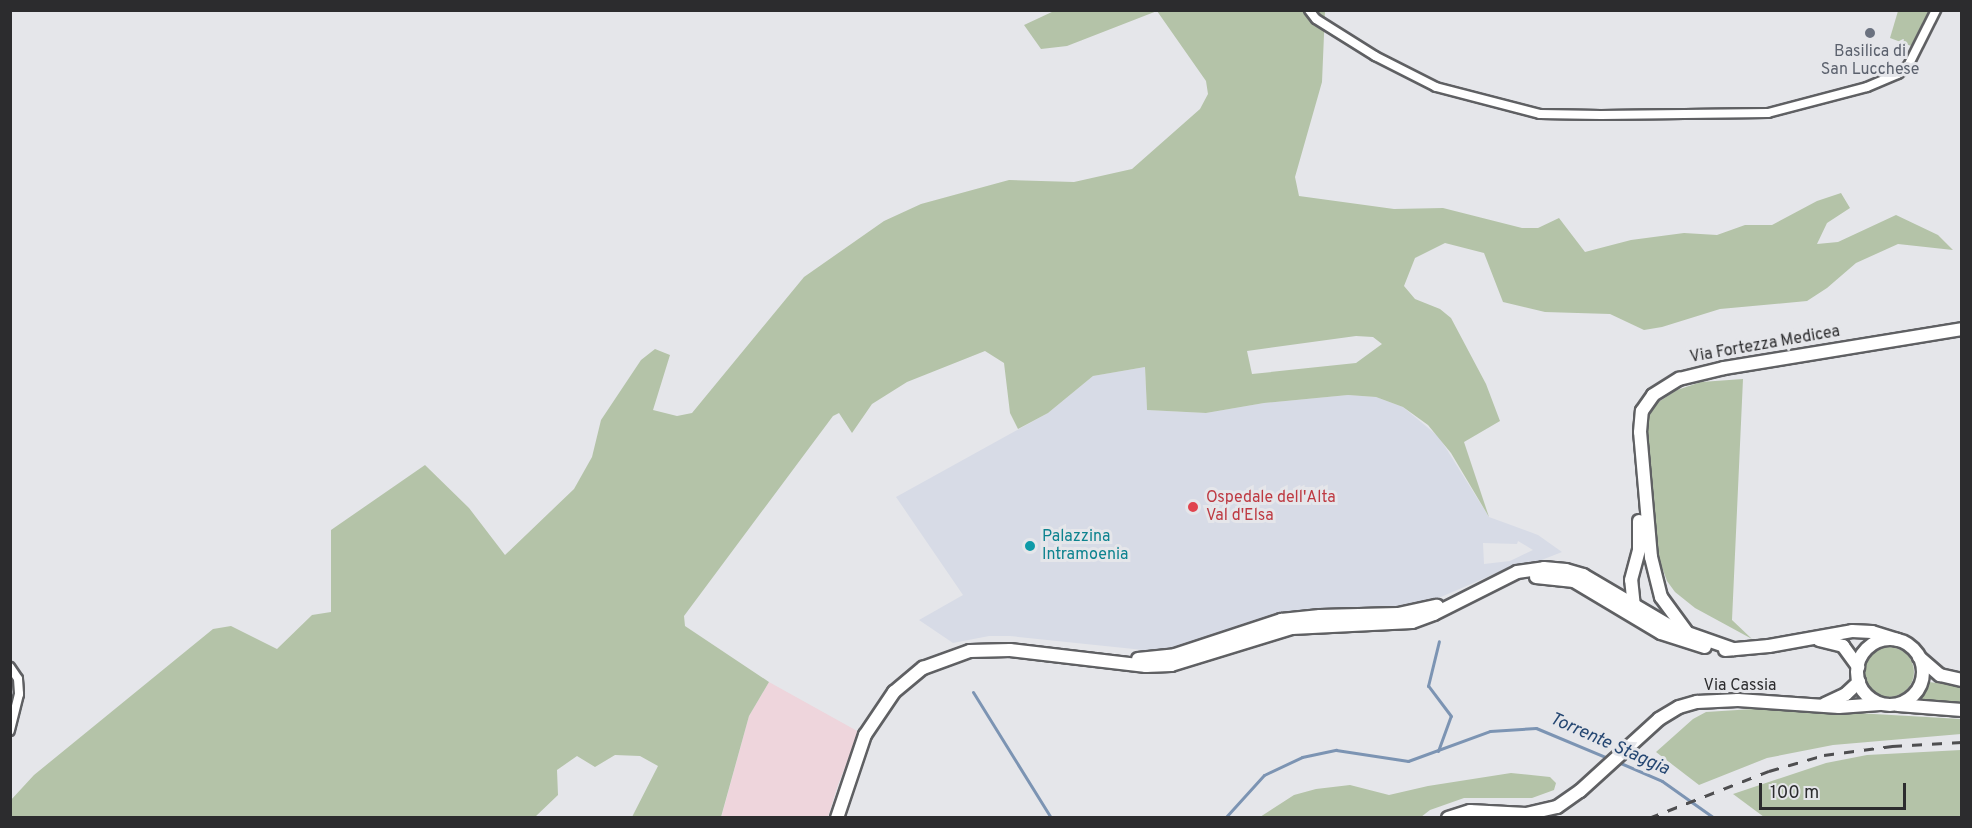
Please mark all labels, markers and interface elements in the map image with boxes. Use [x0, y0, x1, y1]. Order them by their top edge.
marker: Basilica di San Lucchese [1863, 26, 1877, 40]
place label: Basilica di San Lucchese [1821, 42, 1919, 80]
street label: Via Fortezza Medicea [1688, 322, 1842, 368]
place label: Ospedale dell'Alta Val d'Elsa [1206, 488, 1336, 526]
marker: Ospedale dell'Alta Val d'Elsa [1184, 498, 1202, 516]
place label: Palazzina Intramoenia [1042, 527, 1128, 565]
marker: Palazzina Intramoenia [1023, 539, 1037, 553]
street label: Via Cassia [1704, 676, 1776, 696]
water label: Torrente Staggia [1546, 709, 1672, 781]
scale bar [1762, 771, 1909, 809]
text: 100 m [1770, 782, 1819, 805]

